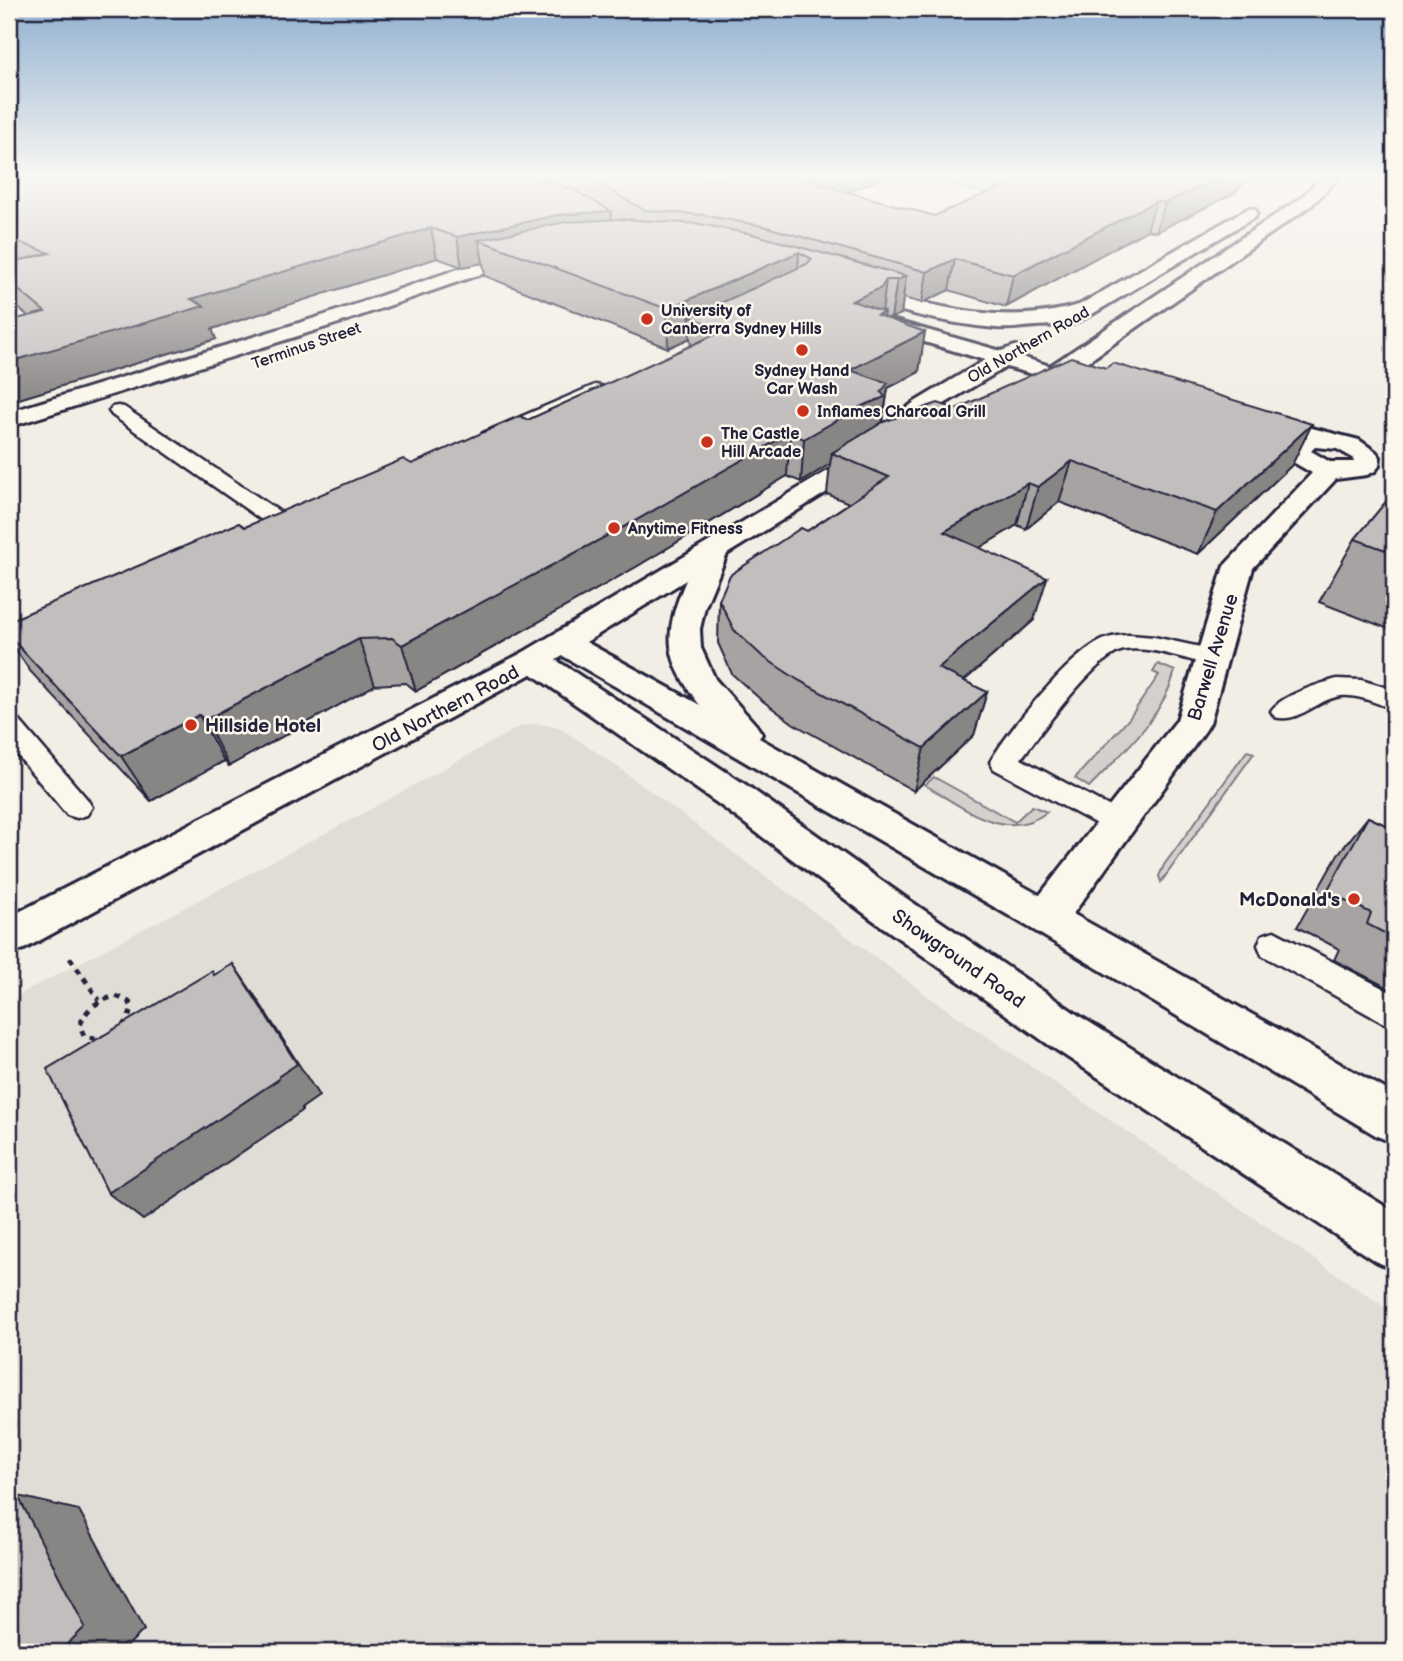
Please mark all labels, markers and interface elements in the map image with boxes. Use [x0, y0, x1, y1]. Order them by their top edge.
place label: University of Canberra Sydney Hills [661, 302, 822, 339]
street label: Old Northern Road [965, 303, 1093, 388]
marker: University of Canberra Sydney Hills [639, 311, 655, 327]
street label: Terminus Street [250, 319, 364, 374]
marker: Sydney Hand Car Wash [794, 342, 810, 358]
place label: Sydney Hand Car Wash [755, 362, 849, 399]
marker: Inflames Charcoal Grill [795, 403, 811, 419]
place label: Inflames Charcoal Grill [817, 403, 986, 422]
place label: The Castle Hill Arcade [721, 425, 801, 462]
marker: The Castle Hill Arcade [699, 434, 715, 450]
marker: Anytime Fitness [606, 520, 622, 536]
place label: Anytime Fitness [627, 520, 743, 539]
street label: Barwell Avenue [1183, 591, 1244, 724]
street label: Old Northern Road [368, 661, 523, 758]
place label: Hillside Hotel [205, 715, 321, 738]
marker: Hillside Hotel [183, 717, 199, 733]
place label: McDonald's [1239, 889, 1340, 912]
marker: McDonald's [1346, 891, 1362, 907]
street label: Showground Road [887, 905, 1029, 1014]

